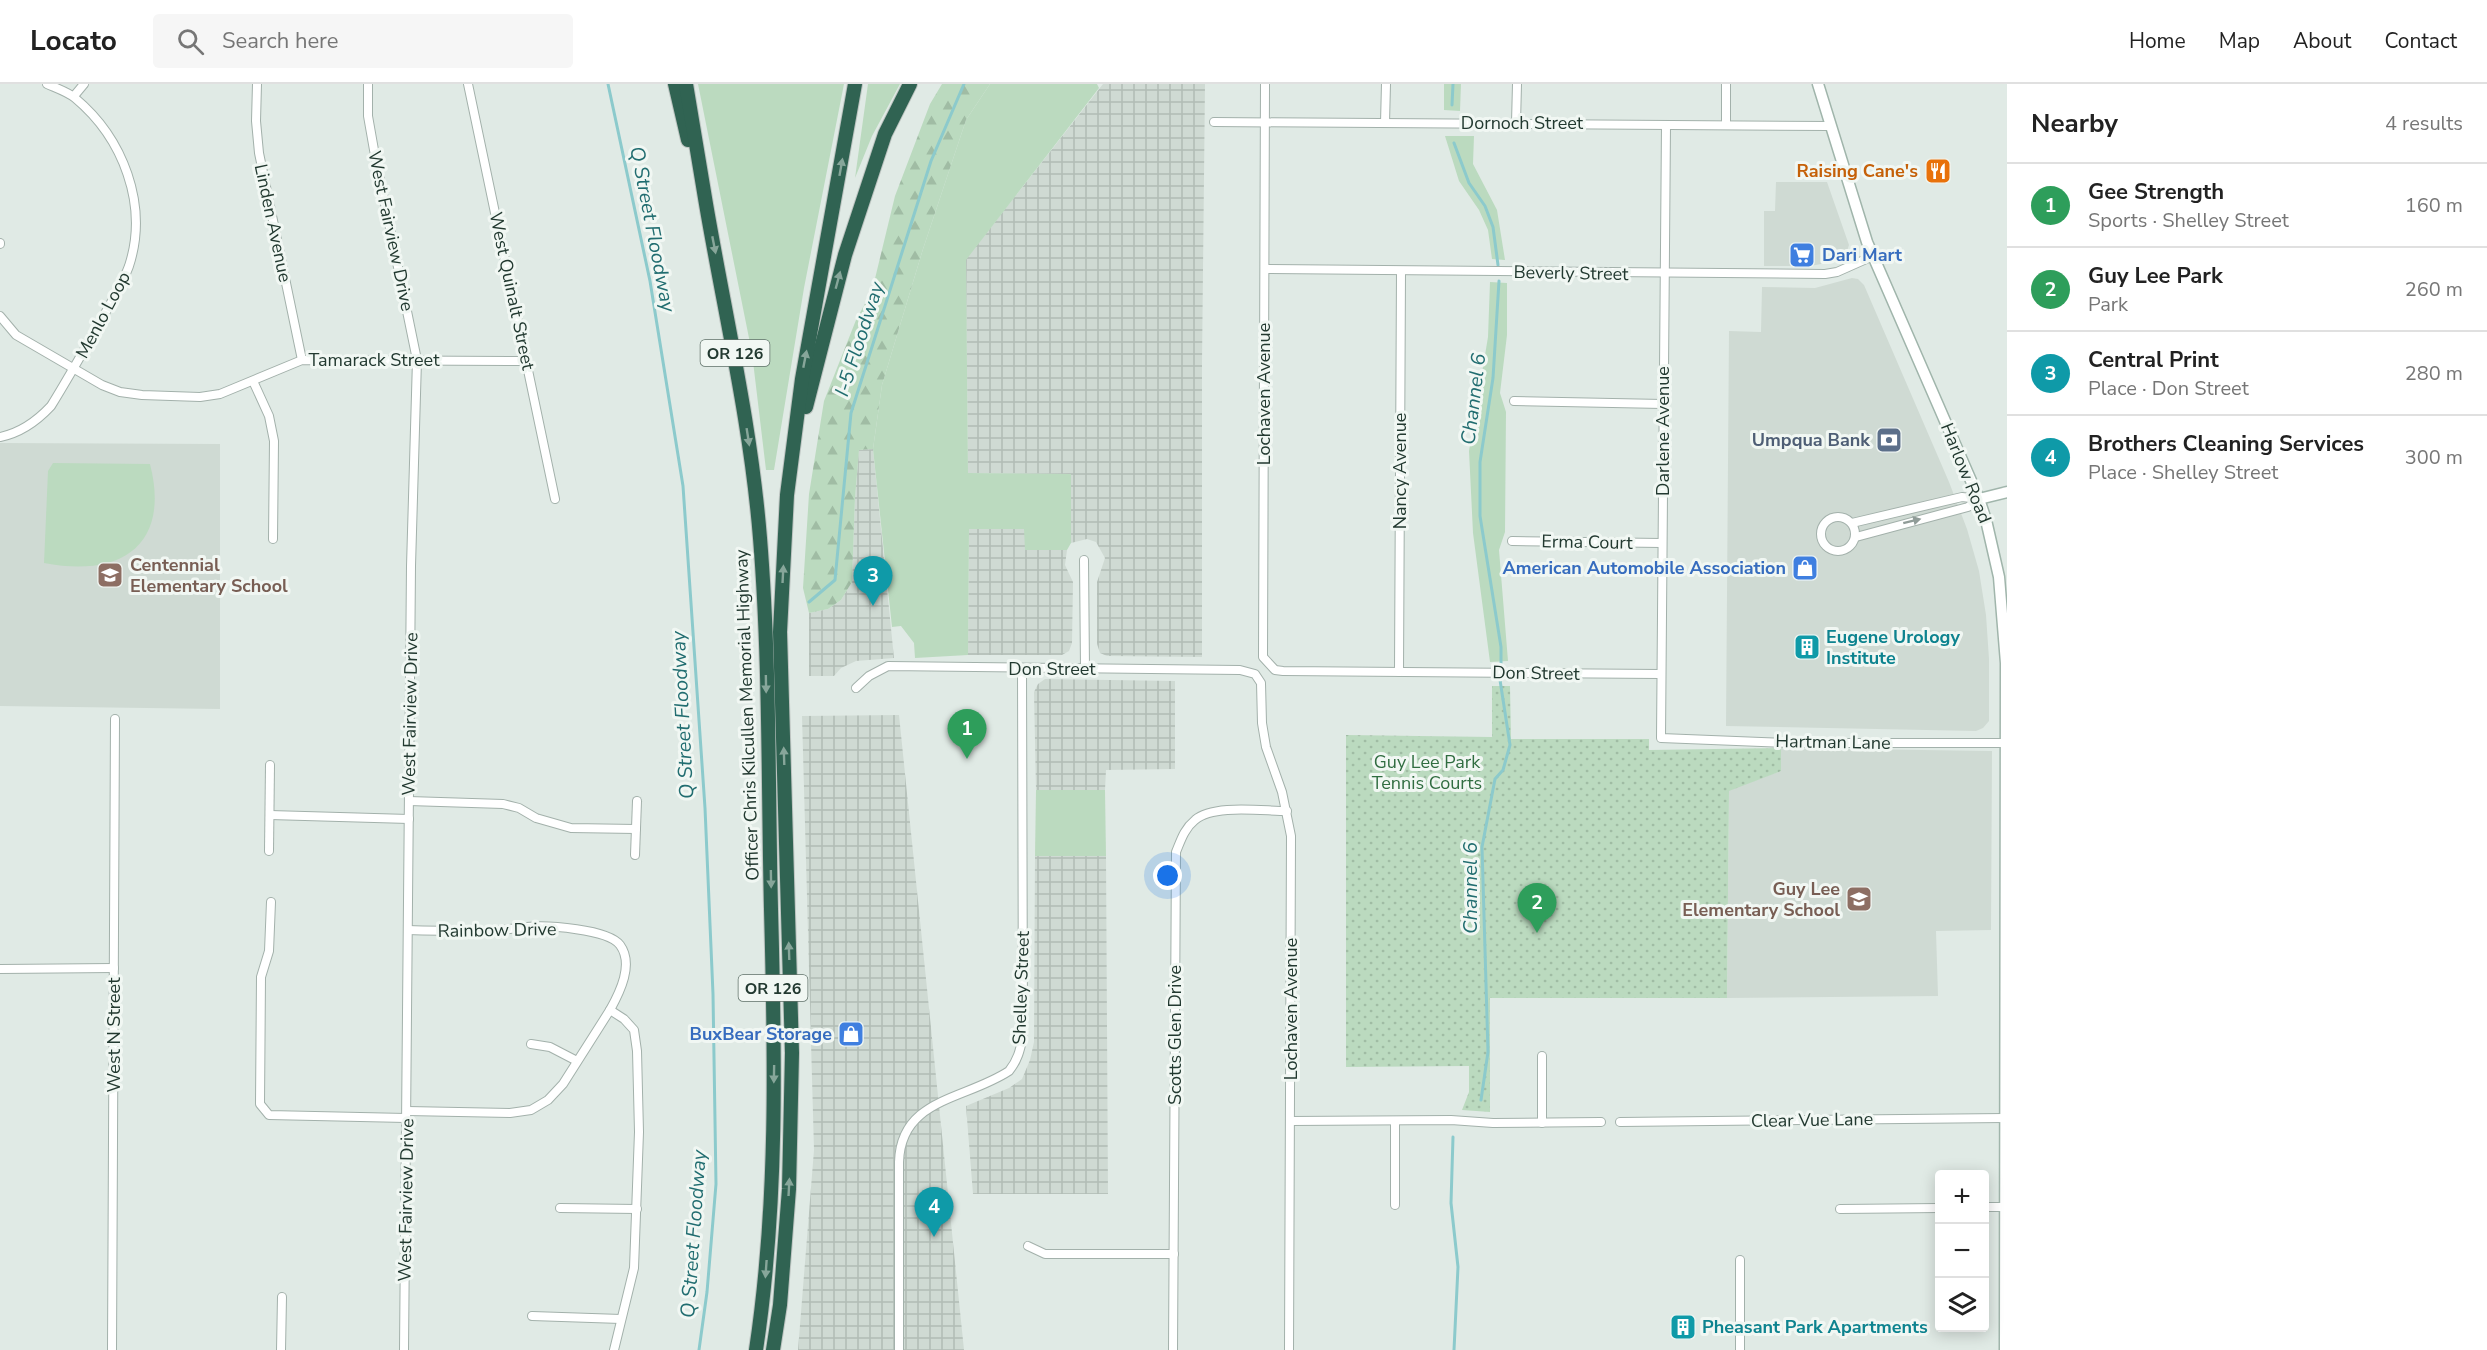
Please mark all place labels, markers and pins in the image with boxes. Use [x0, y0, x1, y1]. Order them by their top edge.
restaurant icon: Raising Cane's [1923, 156, 1953, 186]
place label: Raising Cane's [1797, 159, 1918, 183]
supermarket icon: Dari Mart [1787, 240, 1817, 270]
place label: Dari Mart [1822, 243, 1902, 267]
bank icon: Umpqua Bank [1874, 425, 1904, 455]
place label: Umpqua Bank [1752, 428, 1870, 452]
place label: Centennial Elementary School [130, 553, 288, 598]
shop icon: American Automobile Association [1790, 553, 1820, 583]
pin: 3 [854, 556, 892, 606]
place label: American Automobile Association [1502, 556, 1786, 580]
school or university icon: Centennial Elementary School [95, 560, 125, 590]
place label: Eugene Urology Institute [1826, 625, 1960, 670]
building icon: Eugene Urology Institute [1792, 632, 1822, 662]
pin: 1 [948, 710, 986, 759]
place label: Guy Lee Elementary School [1682, 877, 1840, 922]
pin: 2 [1518, 884, 1556, 933]
school or university icon: Guy Lee Elementary School [1844, 884, 1874, 914]
shop icon: BuxBear Storage [836, 1019, 866, 1049]
place label: BuxBear Storage [690, 1022, 832, 1046]
pin: 4 [914, 1188, 954, 1237]
building icon: Pheasant Park Apartments [1668, 1312, 1698, 1342]
place label: Pheasant Park Apartments [1702, 1315, 1928, 1339]

